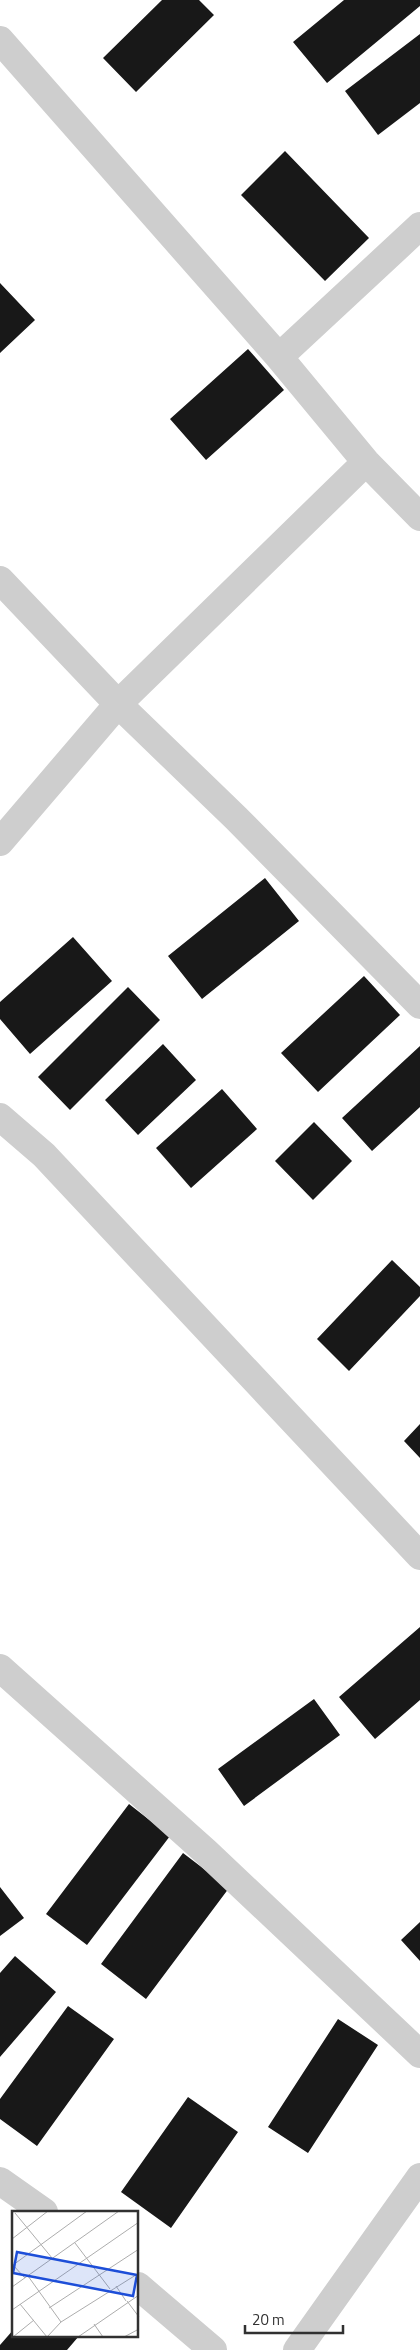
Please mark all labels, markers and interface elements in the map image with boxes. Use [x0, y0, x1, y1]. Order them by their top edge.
inset map [12, 2211, 139, 2338]
scale bar [245, 2302, 342, 2334]
text: 20 m [252, 2308, 285, 2331]

